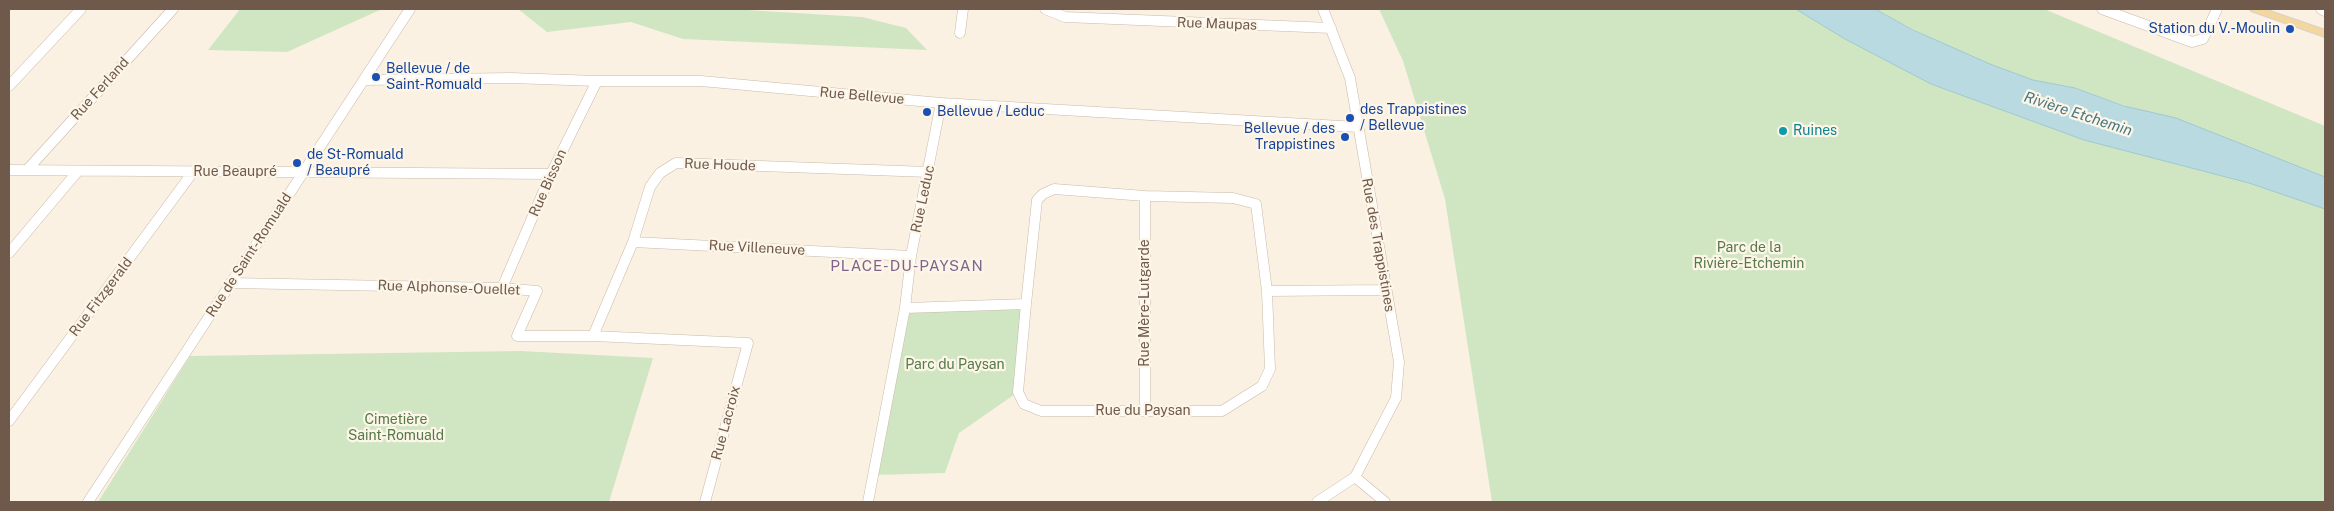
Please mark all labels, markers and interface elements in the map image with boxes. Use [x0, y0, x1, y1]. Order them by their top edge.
street label: Rue Maupas [1177, 14, 1257, 34]
place label: Station du V.-Moulin [2148, 21, 2280, 37]
marker: Station du V.-Moulin [2284, 23, 2296, 35]
street label: Rue Ferland [67, 54, 133, 124]
place label: Bellevue / de Saint-Romuald [386, 61, 482, 94]
marker: Bellevue / de Saint-Romuald [370, 71, 382, 83]
street label: Rue Bellevue [819, 84, 905, 108]
water label: Rivière Etchemin [2022, 88, 2134, 140]
place label: des Trappistines / Bellevue [1360, 102, 1467, 134]
place label: Bellevue / Leduc [937, 104, 1045, 120]
marker: Bellevue / Leduc [921, 106, 933, 118]
marker: des Trappistines / Bellevue [1344, 112, 1356, 124]
place label: Bellevue / des Trappistines [1244, 121, 1335, 154]
place label: Ruines [1793, 123, 1837, 139]
marker: Ruines [1777, 125, 1789, 137]
marker: Bellevue / des Trappistines [1339, 131, 1351, 143]
place label: de St-Romuald / Beaupré [307, 147, 404, 180]
street label: Rue Bisson [526, 147, 570, 219]
street label: Rue Houde [684, 155, 756, 175]
marker: de St-Romuald / Beaupré [291, 157, 303, 169]
street label: Rue Beaupré [193, 164, 277, 180]
street label: Rue Leduc [908, 164, 938, 234]
street label: Rue des Trappistines [1358, 177, 1398, 313]
street label: Rue de Saint-Romuald [203, 190, 295, 320]
street label: Rue Villeneuve [708, 237, 806, 259]
street label: Rue Mère-Lutgarde [1137, 239, 1153, 367]
park label: Parc de la Rivière-Etchemin [1694, 240, 1804, 272]
street label: Rue Fitzgerald [66, 254, 136, 340]
district label: PLACE-DU-PAYSAN [828, 257, 986, 275]
street label: Rue Alphonse-Ouellet [377, 277, 521, 299]
park label: Parc du Paysan [905, 357, 1005, 373]
street label: Rue Lacroix [708, 384, 744, 462]
street label: Rue du Paysan [1095, 403, 1191, 419]
park label: Cimetière Saint-Romuald [348, 412, 444, 444]

